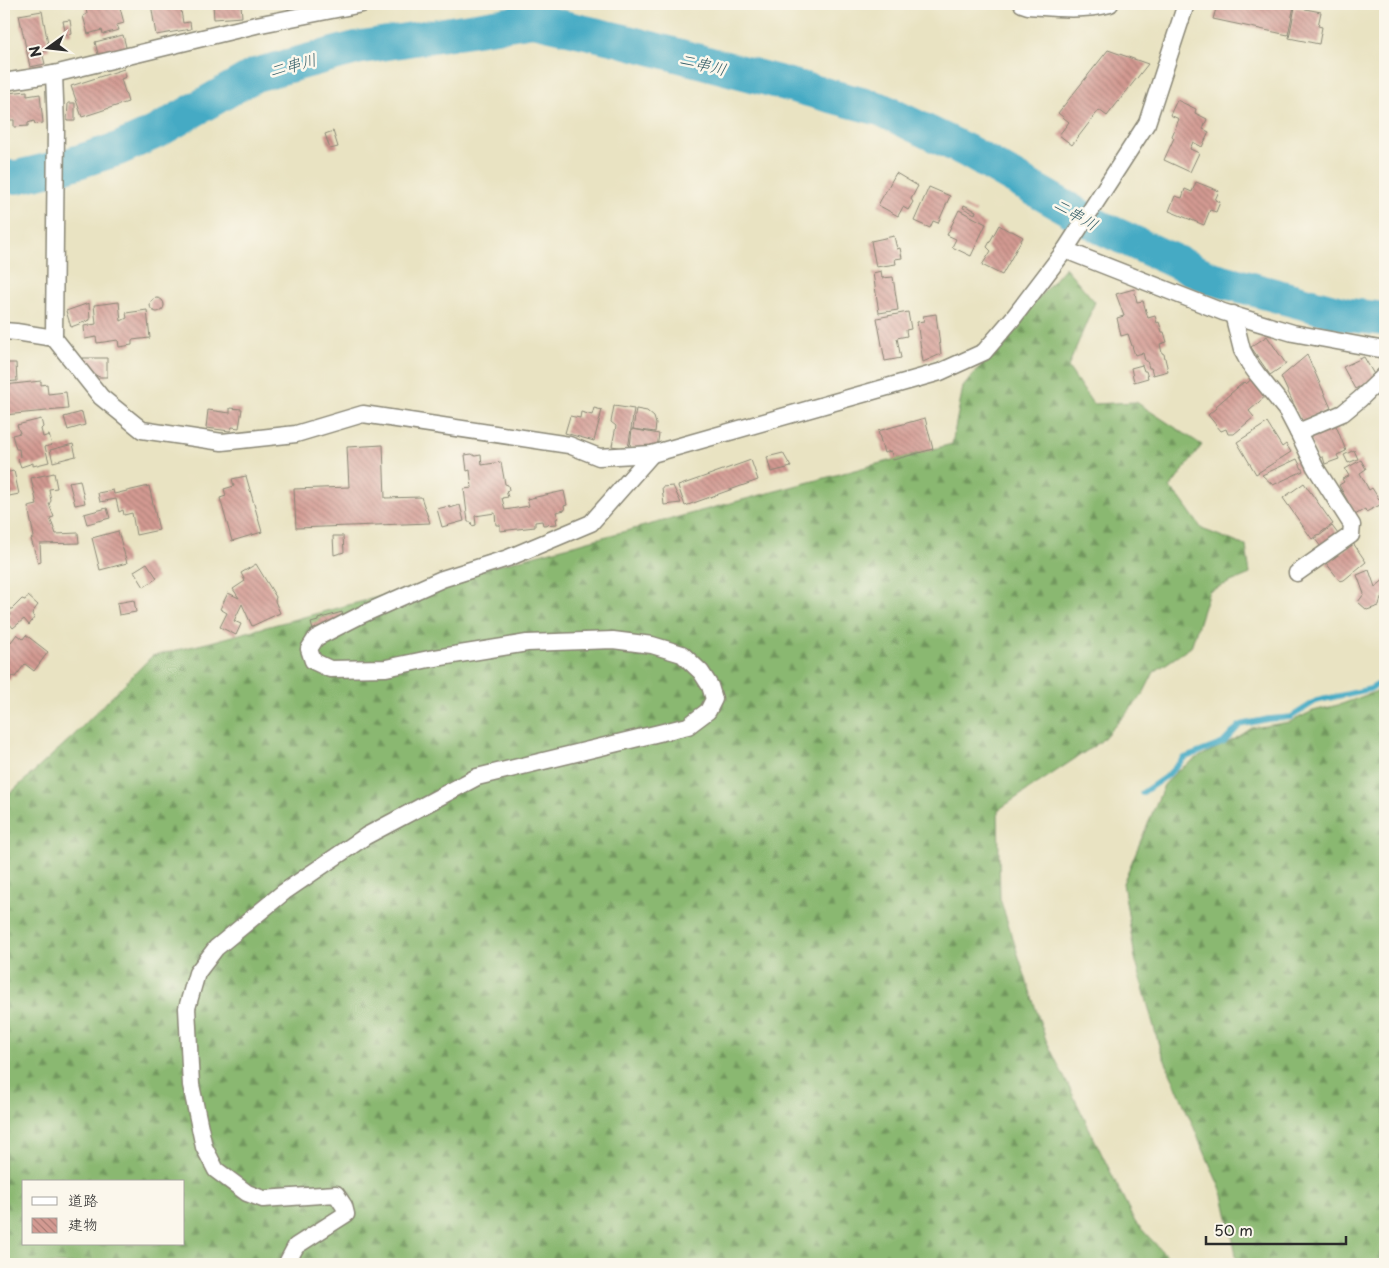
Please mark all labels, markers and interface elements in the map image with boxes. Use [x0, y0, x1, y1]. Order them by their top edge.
north arrow [22, 22, 72, 72]
text: N [23, 43, 47, 60]
water label: 二串川 [266, 46, 319, 82]
water label: 二串川 [677, 46, 729, 80]
water label: 二串川 [1050, 191, 1103, 236]
legend [22, 1180, 185, 1246]
text: 道路 [68, 1188, 98, 1211]
text: 建物 [68, 1212, 98, 1235]
scale bar [1206, 1213, 1346, 1245]
text: 50 m [1214, 1218, 1253, 1241]

